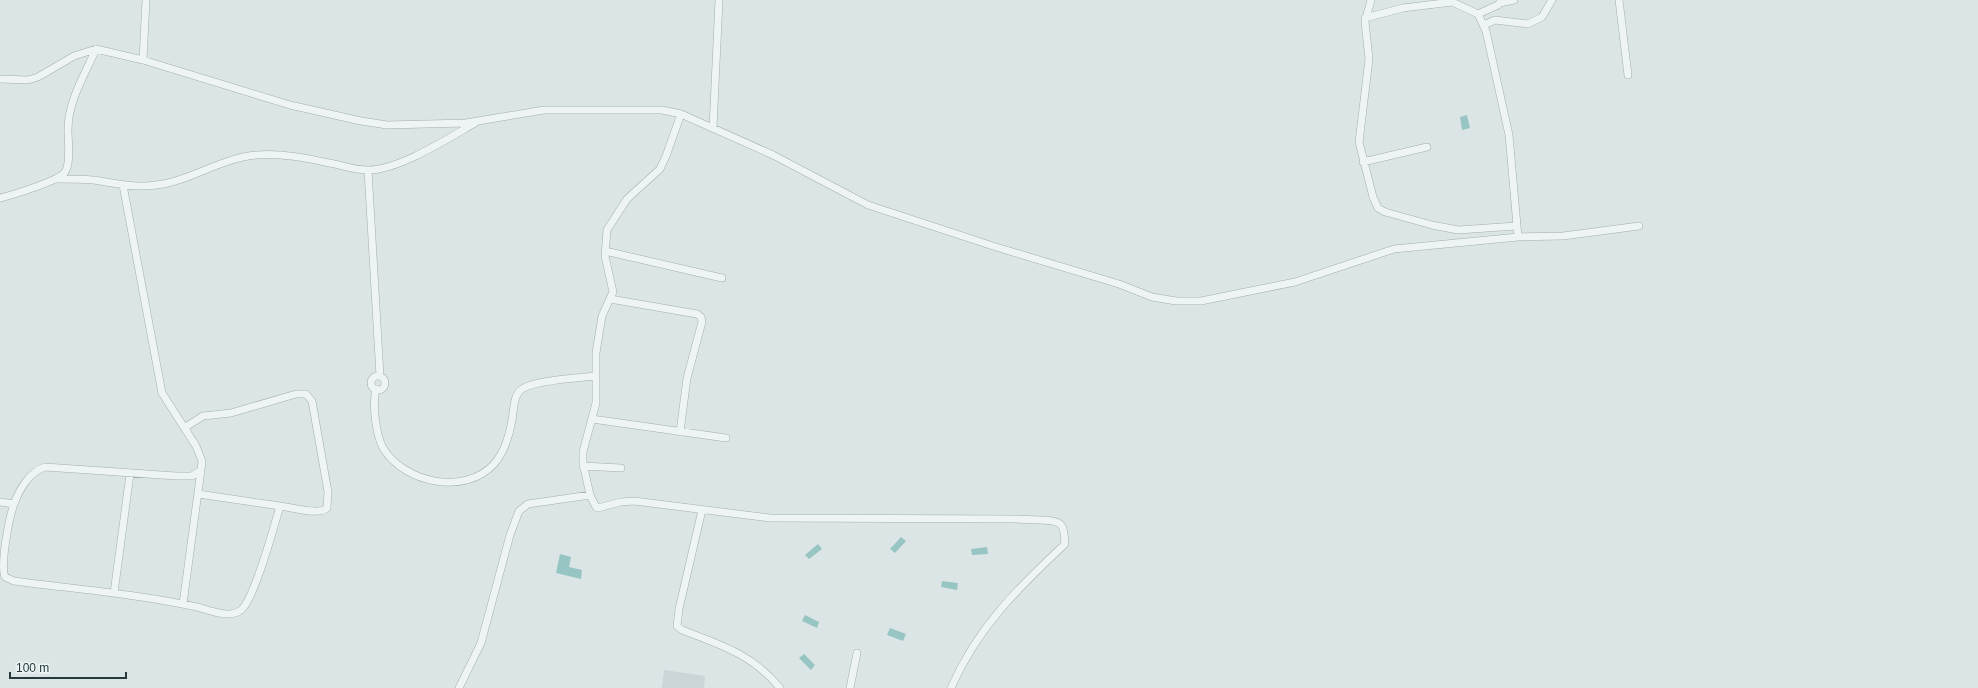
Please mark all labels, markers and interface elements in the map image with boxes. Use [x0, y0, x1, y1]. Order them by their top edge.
scale bar [10, 654, 126, 680]
text: 100 m [16, 661, 49, 675]

